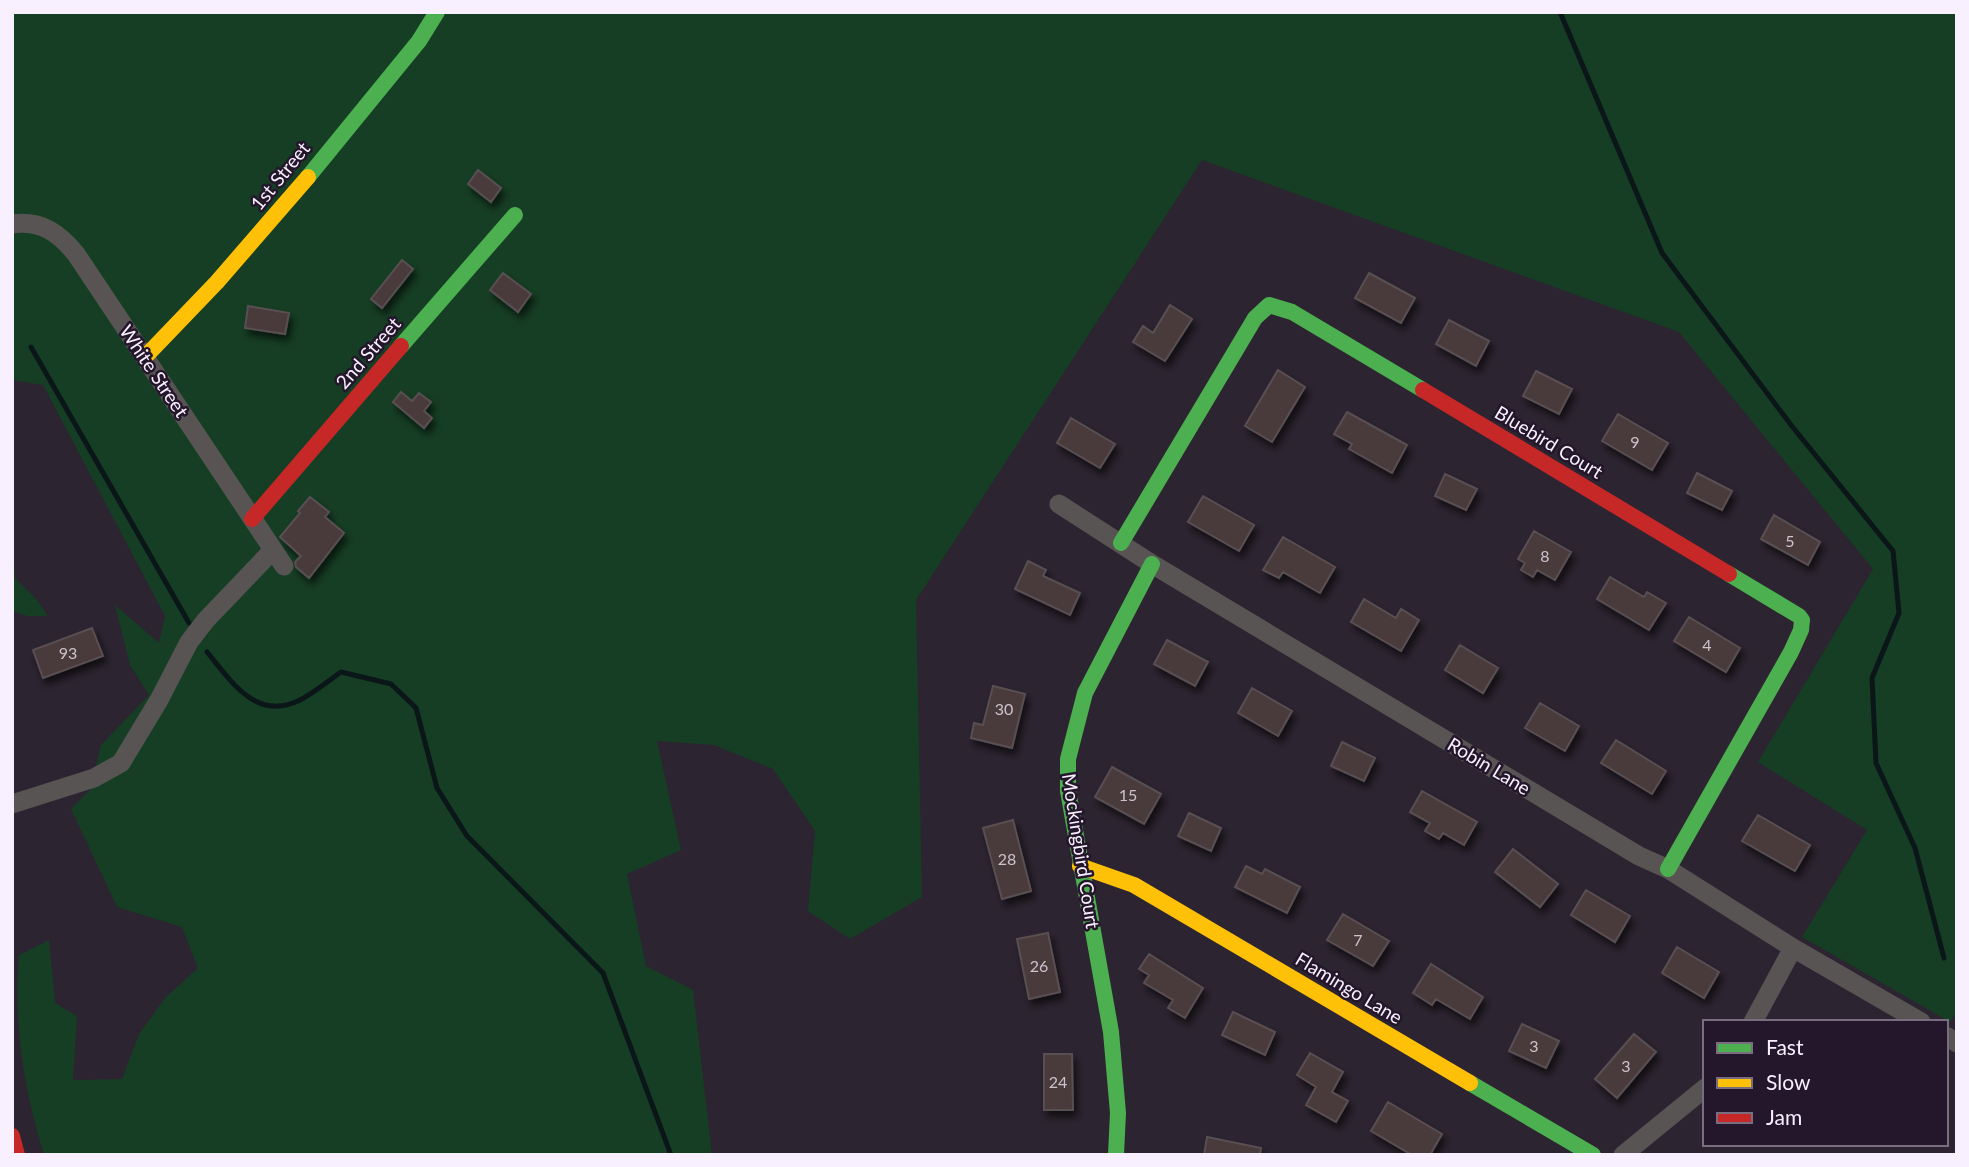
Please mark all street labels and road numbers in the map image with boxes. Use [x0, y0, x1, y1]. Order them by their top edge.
street label: 1st Street [245, 137, 314, 214]
street label: 2nd Street [330, 312, 405, 393]
street label: White Street [115, 320, 194, 421]
street label: Bluebird Court [1491, 400, 1608, 483]
street label: Robin Lane [1444, 732, 1535, 799]
street label: Mockingbird Court [1058, 772, 1105, 930]
street label: Flamingo Lane [1292, 947, 1407, 1028]

